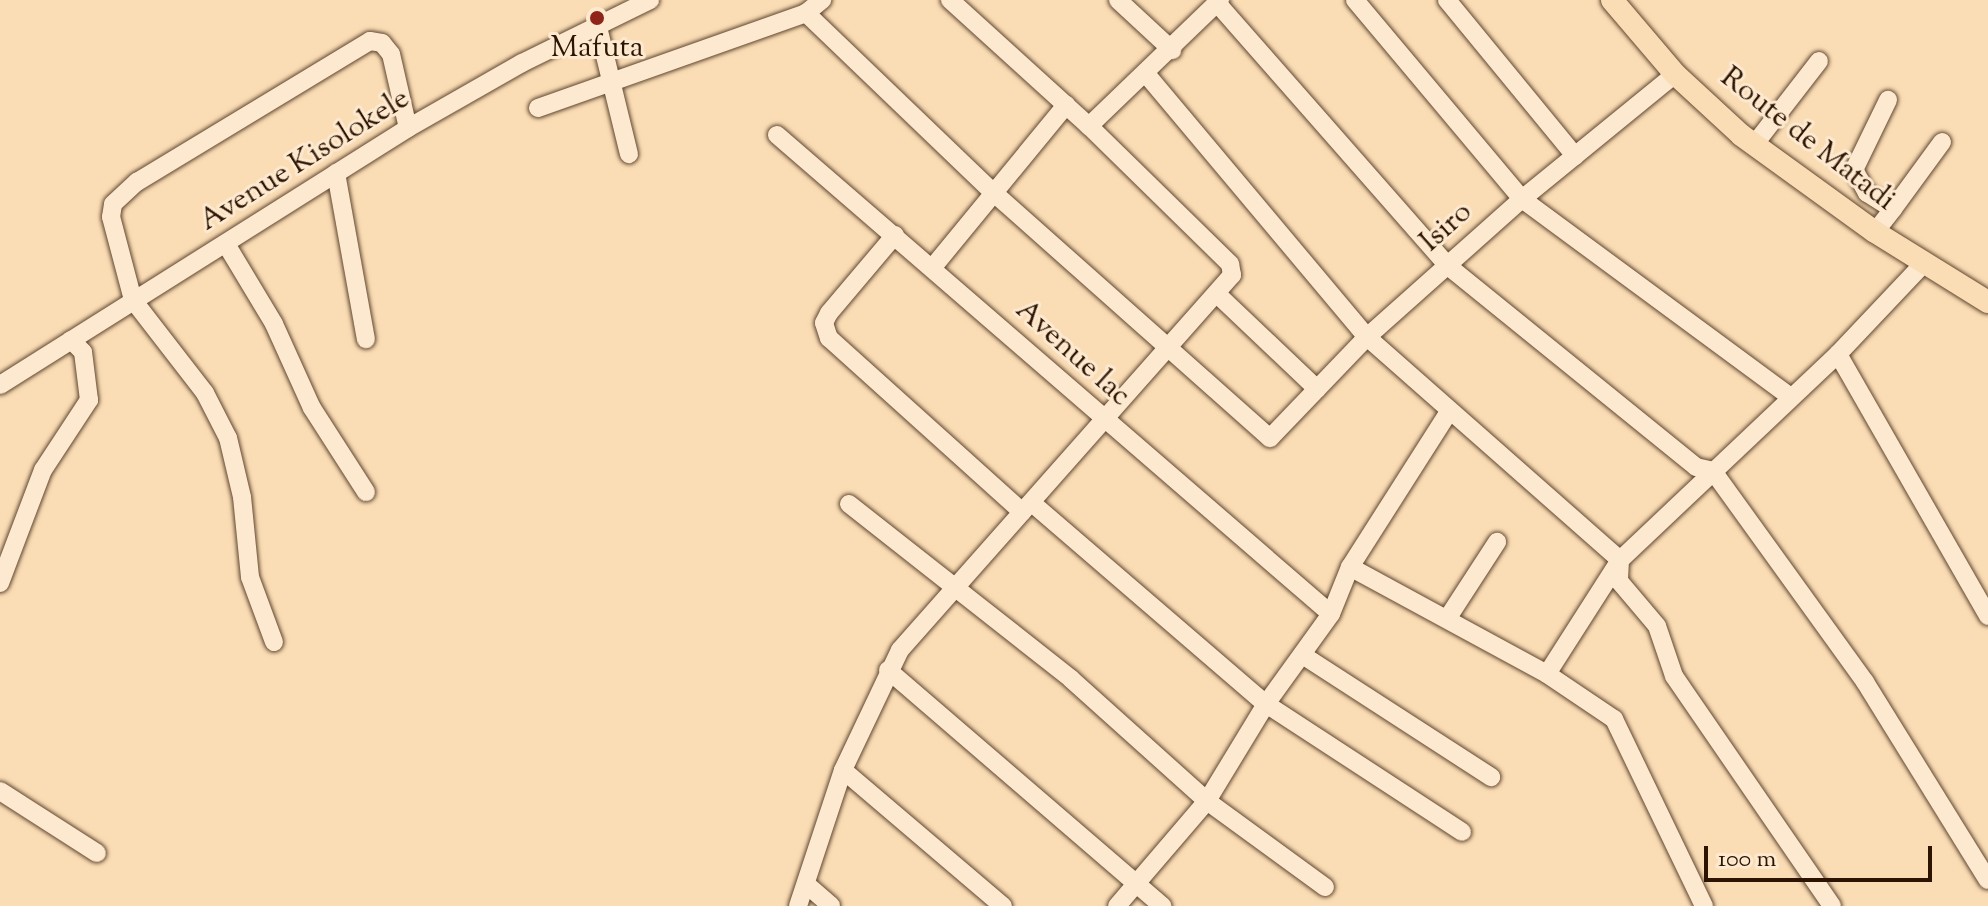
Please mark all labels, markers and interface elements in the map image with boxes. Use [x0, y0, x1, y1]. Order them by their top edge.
marker: Mafuta [588, 9, 606, 27]
place label: Mafuta [550, 31, 644, 67]
street label: Route de Matadi [1712, 60, 1902, 220]
street label: Avenue Kisolokele [193, 82, 417, 240]
street label: Isiro [1414, 195, 1480, 261]
street label: Avenue lac [1007, 293, 1137, 415]
scale bar [1708, 830, 1936, 880]
text: 100 m [1718, 843, 1776, 877]

